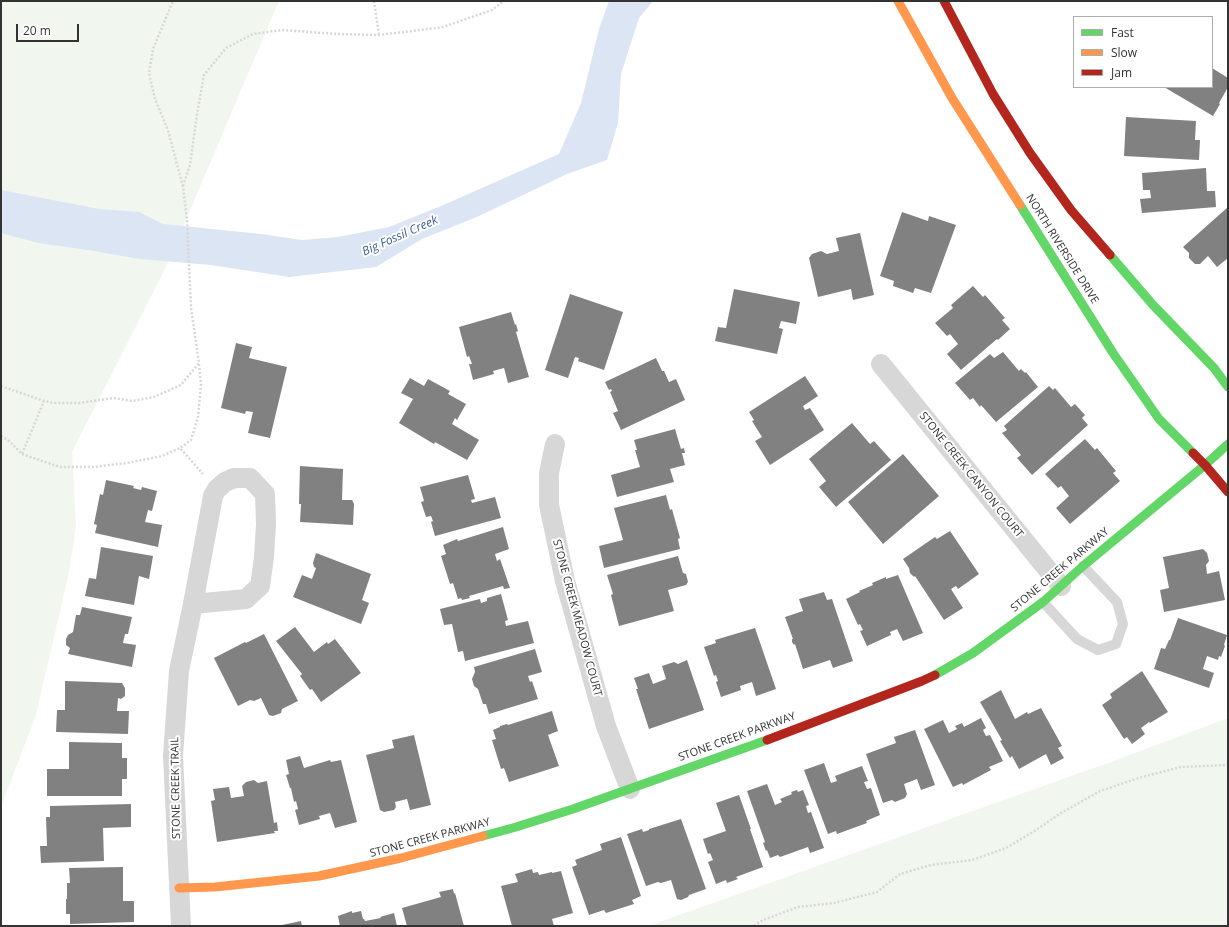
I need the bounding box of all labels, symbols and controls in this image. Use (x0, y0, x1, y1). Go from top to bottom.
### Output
scale bar (18, 16, 81, 42)
legend (1073, 16, 1213, 88)
text: 20 m (23, 22, 51, 39)
text: Fast (1111, 24, 1134, 41)
text: Slow (1111, 44, 1137, 61)
text: Jam (1111, 64, 1132, 81)
street label: NORTH RIVERSIDE DRIVE (1023, 192, 1101, 306)
water label: Big Fossil Creek (360, 213, 440, 259)
street label: STONE CREEK CANYON COURT (916, 410, 1026, 540)
street label: STONE CREEK PARKWAY (1008, 525, 1112, 615)
street label: STONE CREEK MEADOW COURT (550, 538, 604, 698)
street label: STONE CREEK PARKWAY (677, 710, 797, 764)
street label: STONE CREEK TRAIL (169, 737, 183, 839)
street label: STONE CREEK PARKWAY (369, 816, 491, 860)

